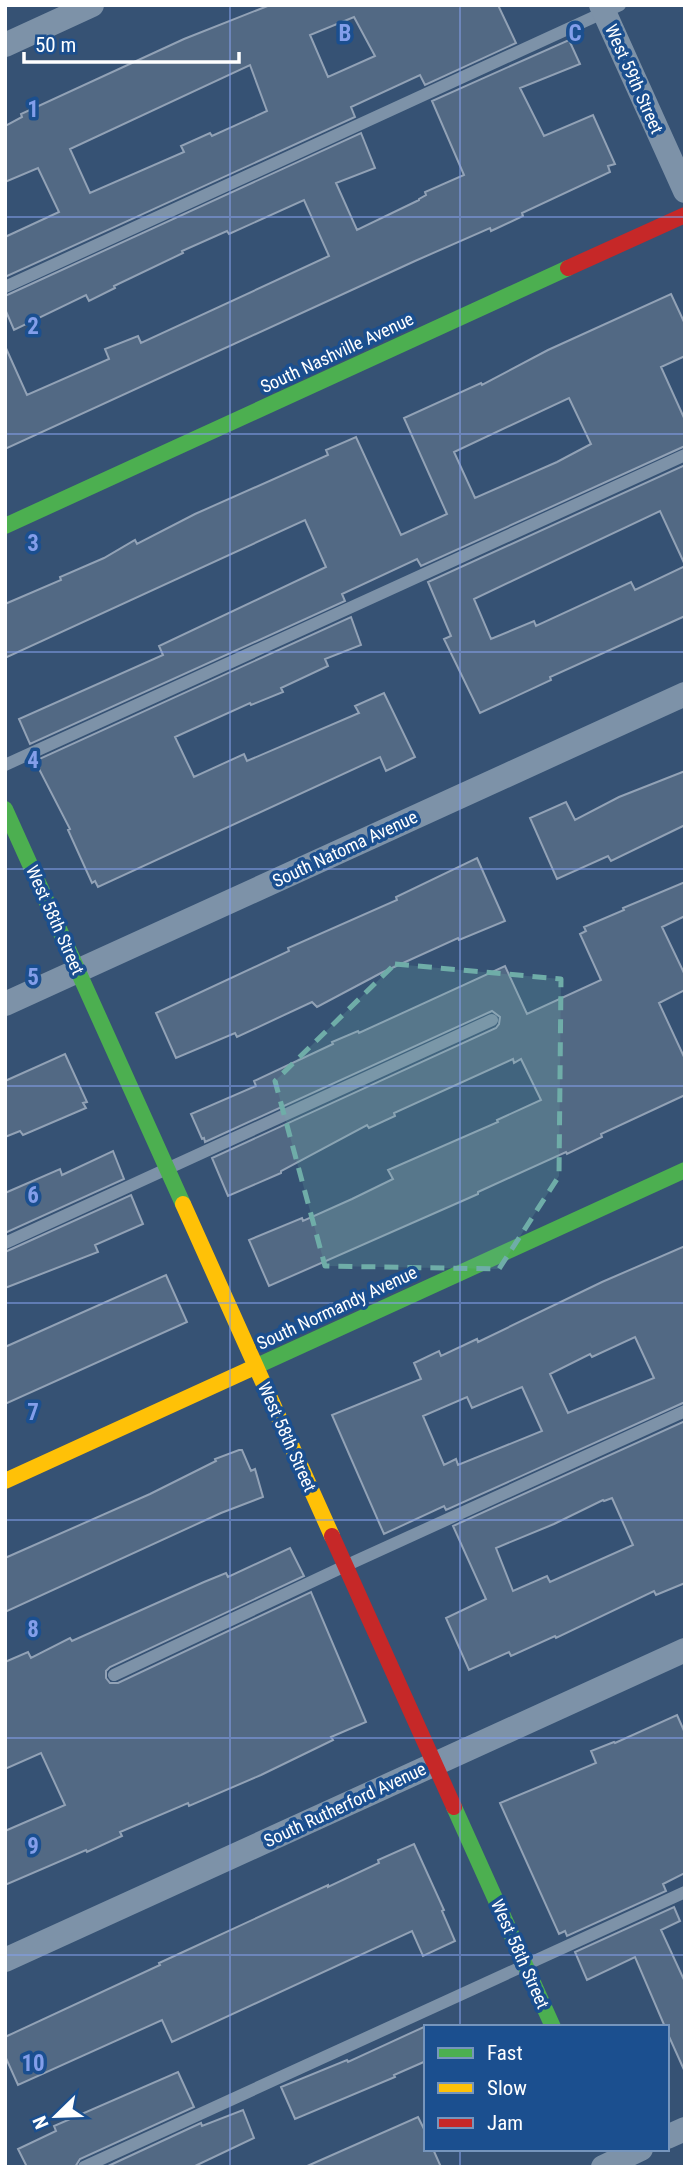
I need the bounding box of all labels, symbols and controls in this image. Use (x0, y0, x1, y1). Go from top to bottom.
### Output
text: B (339, 20, 351, 47)
text: C (568, 20, 582, 47)
scale bar (24, 21, 240, 65)
street label: West 59th Street (601, 21, 668, 137)
text: 50 m (35, 33, 76, 57)
text: 1 (27, 96, 39, 123)
street label: South Nashville Avenue (257, 308, 417, 397)
text: 2 (27, 313, 39, 340)
text: 3 (27, 530, 39, 557)
text: 4 (27, 747, 39, 774)
street label: South Natoma Avenue (269, 806, 421, 891)
street label: West 58th Street (21, 862, 89, 978)
text: 6 (27, 1182, 39, 1209)
street label: South Normandy Avenue (253, 1261, 420, 1354)
street label: West 58th Street (254, 1379, 321, 1495)
text: 7 (27, 1399, 39, 1426)
text: 8 (27, 1616, 39, 1643)
street label: South Rutherford Avenue (260, 1758, 429, 1851)
text: 9 (27, 1833, 39, 1860)
street label: West 58th Street (487, 1896, 554, 2012)
legend (424, 2025, 669, 2151)
text: Fast (487, 2041, 523, 2065)
text: 10 (21, 2050, 45, 2077)
text: Slow (487, 2076, 527, 2100)
north arrow (21, 2081, 91, 2151)
text: Jam (487, 2111, 523, 2135)
text: N (28, 2113, 54, 2132)

